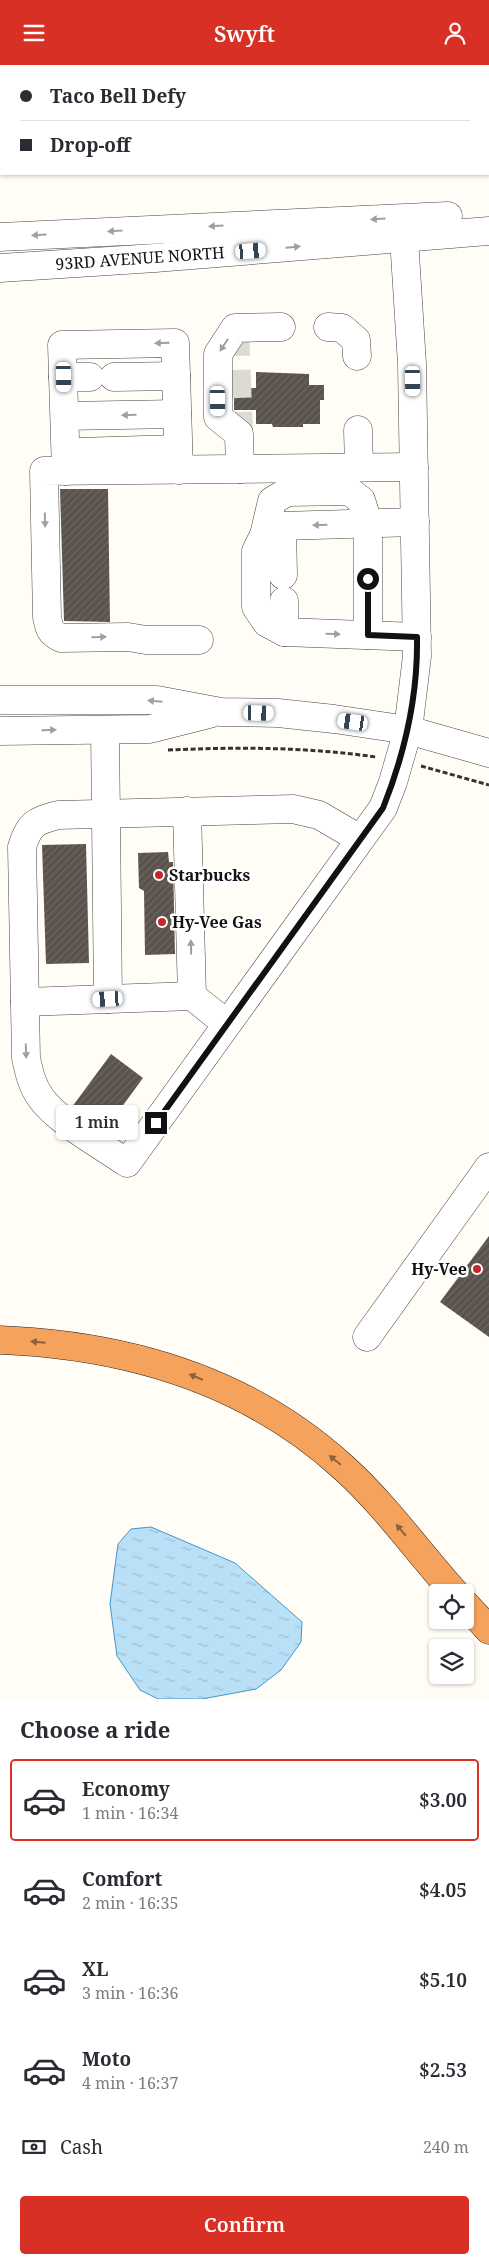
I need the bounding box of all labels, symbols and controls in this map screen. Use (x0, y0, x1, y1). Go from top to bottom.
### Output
text: Swyft (214, 18, 275, 48)
icon: menu (20, 19, 48, 47)
icon: person (441, 19, 469, 47)
text: Taco Bell Defy (50, 83, 186, 109)
text: Drop-off (50, 132, 130, 158)
one-way arrow (370, 216, 386, 224)
one-way arrow (208, 223, 224, 231)
one-way arrow (107, 228, 123, 236)
one-way arrow (30, 232, 46, 240)
street label: 93RD AVENUE NORTH (55, 241, 226, 275)
car (235, 242, 266, 260)
one-way arrow (285, 243, 301, 251)
one-way arrow (219, 338, 229, 352)
one-way arrow (154, 340, 170, 348)
car (56, 362, 71, 392)
car (405, 366, 420, 396)
car (210, 386, 225, 416)
one-way arrow (120, 411, 136, 419)
one-way arrow (41, 512, 49, 528)
one-way arrow (311, 521, 327, 529)
route start (357, 568, 379, 590)
one-way arrow (325, 630, 341, 638)
one-way arrow (91, 633, 107, 641)
one-way arrow (147, 696, 163, 704)
car (243, 705, 274, 721)
car (337, 712, 368, 732)
one-way arrow (41, 726, 57, 734)
place label: Starbucks (169, 864, 250, 886)
marker: Starbucks (153, 869, 165, 881)
place label: Hy-Vee Gas (172, 911, 262, 933)
marker: Hy-Vee Gas (156, 916, 168, 928)
one-way arrow (186, 939, 194, 955)
car (92, 991, 123, 1007)
one-way arrow (22, 1043, 30, 1059)
callout: 1 min (56, 1105, 138, 1141)
text: 1 min (75, 1111, 119, 1133)
route end (145, 1112, 167, 1134)
place label: Hy-Vee (411, 1258, 467, 1280)
marker: Hy-Vee (471, 1263, 483, 1275)
one-way arrow (30, 1338, 46, 1346)
one-way arrow (189, 1373, 203, 1381)
one-way arrow (329, 1455, 342, 1466)
one-way arrow (396, 1524, 407, 1537)
map controls (429, 1584, 474, 1684)
button: locate (429, 1584, 474, 1629)
button: layers (429, 1639, 474, 1684)
text: Choose a ride (20, 1714, 170, 1744)
text: Economy (82, 1776, 170, 1802)
icon: car (22, 1778, 67, 1823)
text: $3.00 (419, 1787, 467, 1813)
text: 1 min · 16:34 (82, 1802, 178, 1824)
text: Comfort (82, 1866, 162, 1892)
icon: car (22, 1868, 67, 1913)
text: $4.05 (419, 1877, 467, 1903)
text: 2 min · 16:35 (82, 1892, 178, 1914)
text: XL (82, 1956, 108, 1982)
icon: car (22, 1958, 67, 2003)
text: $5.10 (419, 1967, 467, 1993)
text: 3 min · 16:36 (82, 1982, 178, 2004)
text: Moto (82, 2046, 131, 2072)
icon: car (22, 2048, 67, 2093)
text: $2.53 (419, 2057, 467, 2083)
text: 4 min · 16:37 (82, 2072, 178, 2094)
icon: cash (20, 2133, 48, 2161)
text: Cash (60, 2134, 103, 2160)
text: 240 m (423, 2136, 469, 2158)
button: Confirm (20, 2196, 469, 2254)

